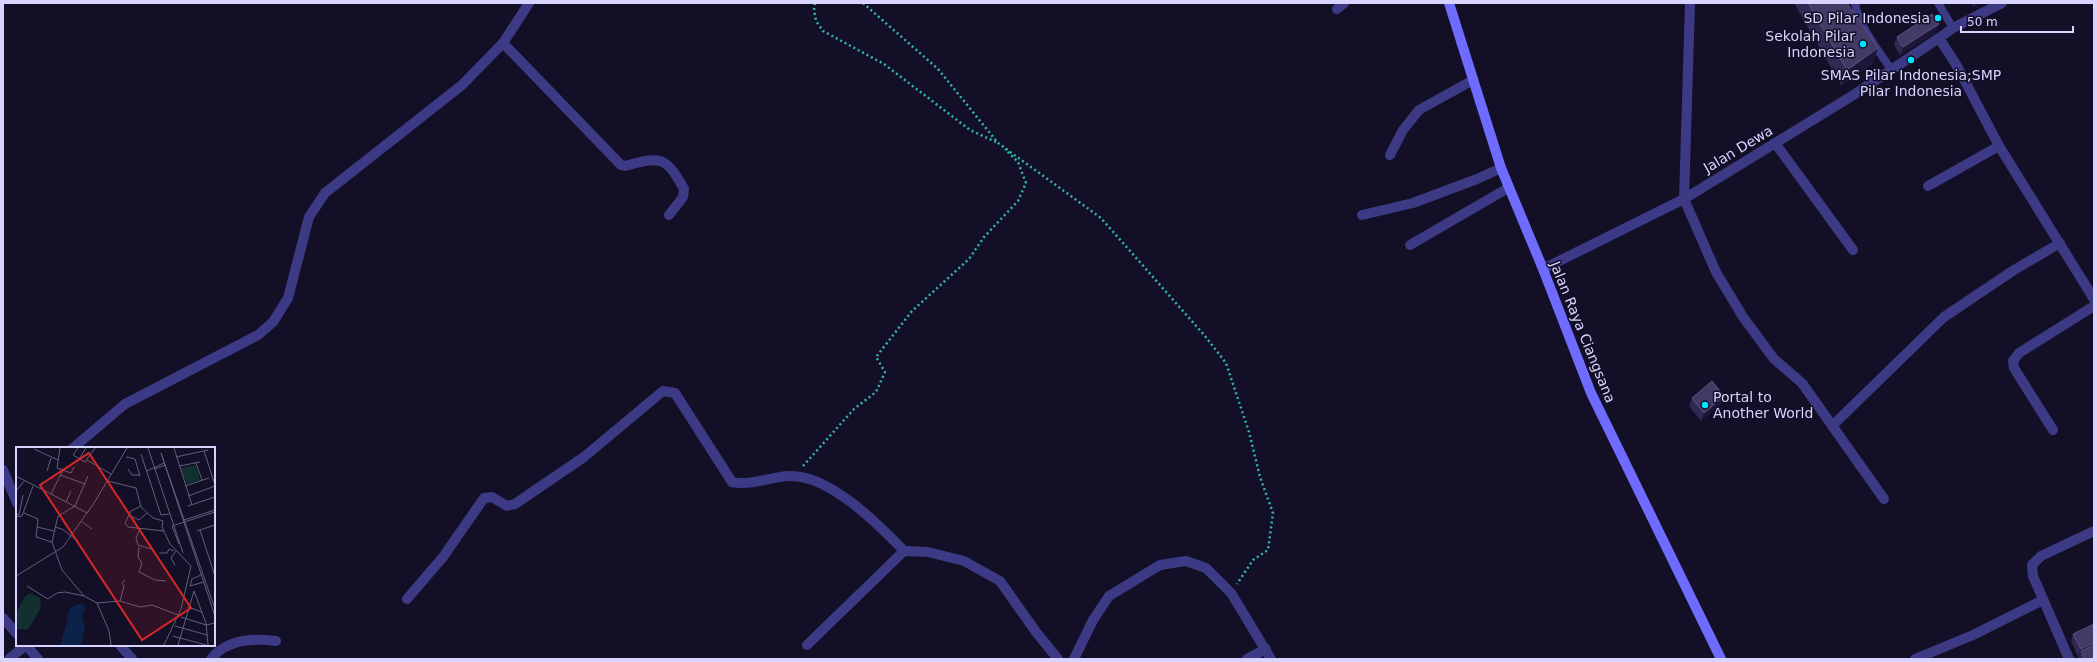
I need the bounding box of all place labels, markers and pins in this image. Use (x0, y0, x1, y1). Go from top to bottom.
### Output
place label: SD Pilar Indonesia (1803, 10, 1930, 26)
marker: SD Pilar Indonesia (1933, 13, 1943, 23)
place label: Sekolah Pilar Indonesia (1765, 28, 1855, 60)
marker: Sekolah Pilar Indonesia (1858, 39, 1868, 49)
marker: SMAS Pilar Indonesia;SMP Pilar Indonesia (1906, 55, 1916, 65)
place label: SMAS Pilar Indonesia;SMP Pilar Indonesia (1821, 67, 2001, 99)
place label: Portal to Another World (1713, 389, 1813, 421)
marker: Portal to Another World (1700, 400, 1710, 410)

